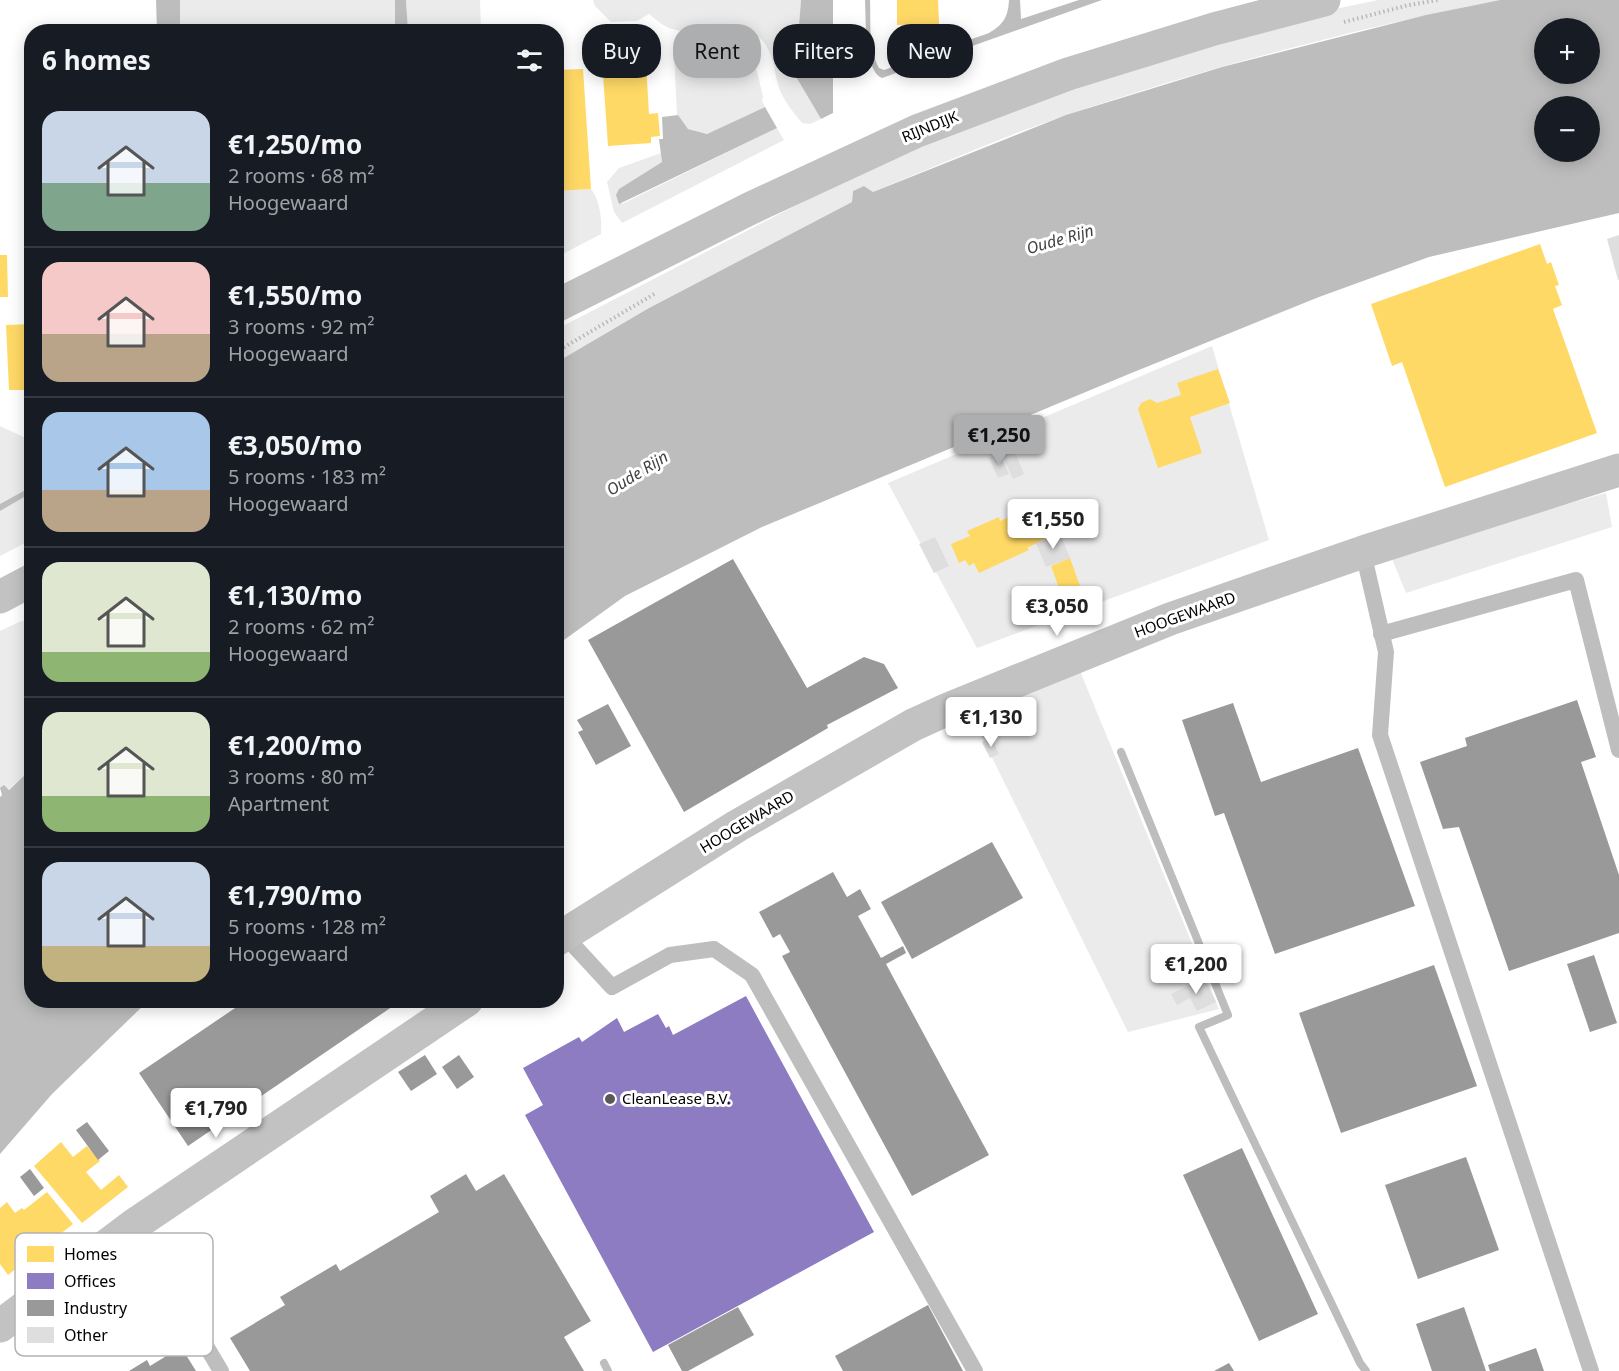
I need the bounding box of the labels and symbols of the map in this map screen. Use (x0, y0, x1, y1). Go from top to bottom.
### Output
street label: RIJNDIJK (898, 105, 962, 146)
water label: Oude Rijn (1024, 219, 1096, 259)
pin: €1,250 (950, 415, 1048, 466)
water label: Oude Rijn (602, 445, 672, 501)
pin: €1,550 (1004, 499, 1102, 550)
pin: €3,050 (1008, 586, 1106, 637)
street label: HOOGEWAARD (1131, 586, 1238, 642)
pin: €1,130 (942, 697, 1040, 748)
street label: HOOGEWAARD (696, 785, 797, 857)
pin: €1,200 (1147, 944, 1245, 995)
pin: €1,790 (167, 1088, 265, 1139)
place label: CleanLease B.V. (622, 1088, 731, 1108)
marker: CleanLease B.V. (603, 1092, 617, 1106)
legend (15, 1233, 213, 1356)
text: Homes (64, 1243, 117, 1265)
text: Offices (64, 1270, 116, 1292)
text: Industry (64, 1297, 128, 1319)
text: Other (64, 1324, 108, 1346)

